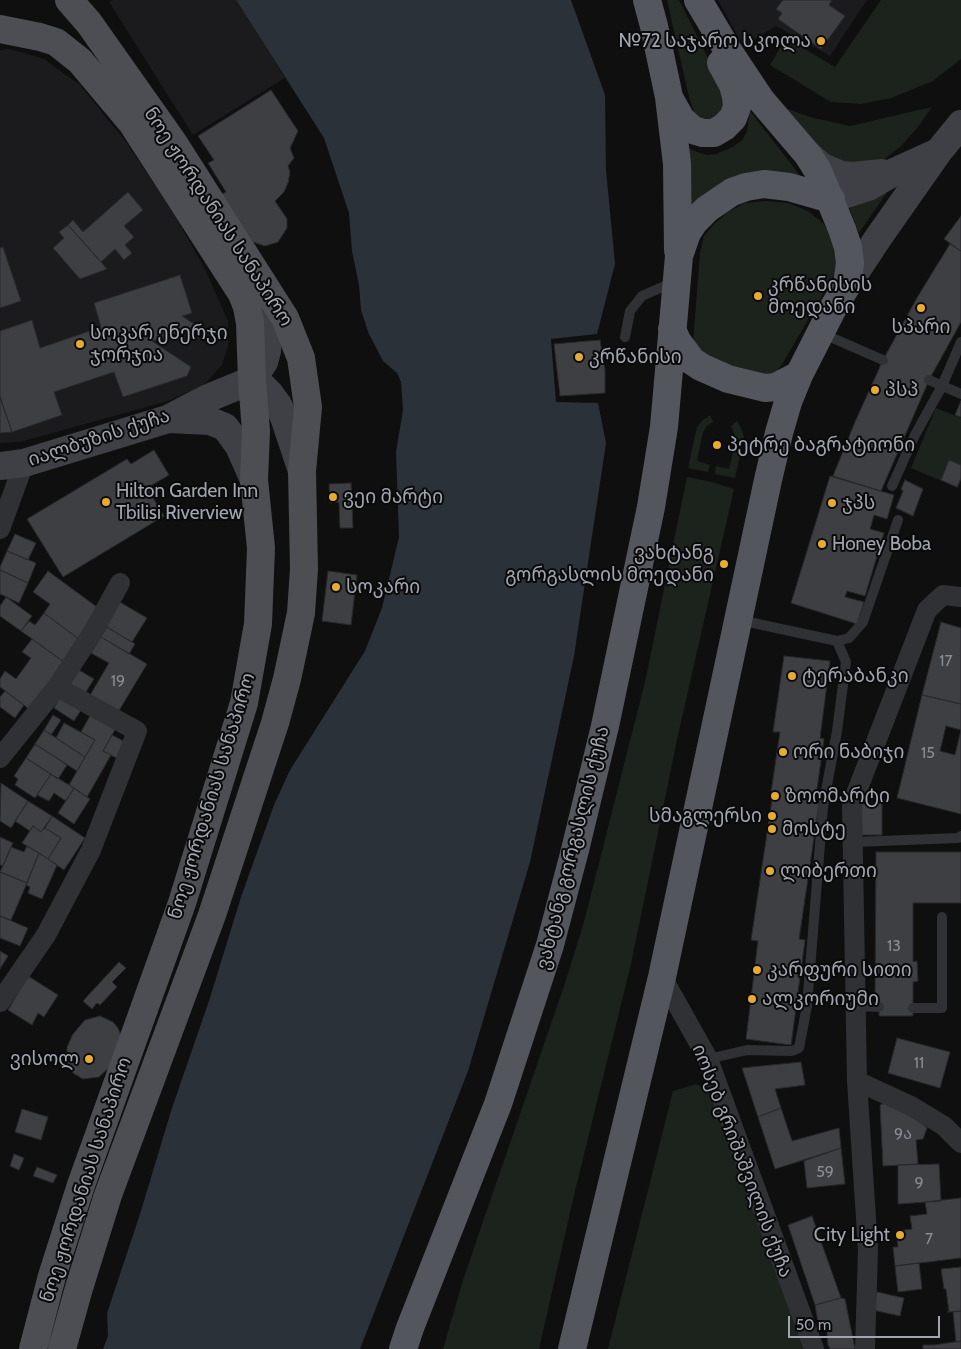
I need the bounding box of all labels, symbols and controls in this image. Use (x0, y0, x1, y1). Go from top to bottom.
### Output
place label: №72 საჯარო სკოლა (618, 30, 811, 52)
marker: №72 საჯარო სკოლა (815, 35, 827, 47)
street label: ნოე ჟორდანიას სანაპირო (139, 103, 297, 331)
place label: კრწანისის მოედანი (768, 274, 872, 318)
marker: კრწანისის მოედანი (752, 290, 764, 302)
marker: სპარი (915, 302, 927, 314)
place label: სპარი (891, 316, 951, 338)
place label: სოკარ ენერჯი ჯორჯია (90, 322, 228, 366)
marker: სოკარ ენერჯი ჯორჯია (74, 338, 86, 350)
place label: კრწანისი (589, 346, 682, 368)
marker: კრწანისი (573, 351, 585, 363)
place label: პსპ (885, 379, 918, 401)
marker: პსპ (869, 384, 881, 396)
street label: იალბუზის ქუჩა (25, 404, 173, 472)
place label: პეტრე ბაგრატიონი (727, 434, 915, 456)
marker: პეტრე ბაგრატიონი (711, 439, 723, 451)
place label: Hilton Garden Inn Tbilisi Riverview (116, 480, 258, 524)
place label: ვეი მარტი (343, 486, 443, 508)
marker: ვეი მარტი (327, 491, 339, 503)
place label: ჯპს (842, 492, 875, 514)
marker: Hilton Garden Inn Tbilisi Riverview (100, 496, 112, 508)
marker: ჯპს (826, 497, 838, 509)
place label: Honey Boba (832, 533, 931, 555)
marker: Honey Boba (816, 538, 828, 550)
place label: ვახტანგ გორგასლის მოედანი (505, 542, 714, 586)
marker: ვახტანგ გორგასლის მოედანი (718, 558, 730, 570)
place label: სოკარი (346, 576, 420, 598)
marker: სოკარი (330, 581, 342, 593)
house number: 17 (939, 651, 953, 671)
place label: ტერაბანკი (802, 665, 909, 687)
street label: ნოე ჟორდანიას სანაპირო (164, 670, 260, 922)
marker: ტერაბანკი (786, 670, 798, 682)
house number: 19 (111, 671, 125, 691)
street label: ვახტანგ გორგასლის ქუჩა (532, 724, 614, 972)
place label: ორი ნაბიჯი (793, 741, 905, 763)
house number: 15 (921, 743, 935, 763)
marker: ორი ნაბიჯი (777, 746, 789, 758)
place label: ზოომარტი (785, 785, 890, 807)
marker: ზოომარტი (769, 790, 781, 802)
place label: სმაგლერსი (649, 805, 762, 827)
marker: სმაგლერსი (766, 810, 778, 822)
place label: მოსტე (782, 818, 846, 840)
marker: მოსტე (766, 823, 778, 835)
place label: ლიბერთი (780, 860, 877, 882)
marker: ლიბერთი (764, 865, 776, 877)
house number: 13 (887, 936, 901, 956)
place label: კარფური სითი (767, 959, 912, 981)
marker: კარფური სითი (751, 964, 763, 976)
place label: ალკორიუმი (762, 988, 879, 1010)
marker: ალკორიუმი (746, 993, 758, 1005)
street label: იოსებ გრიშაშვილის ქუჩა (687, 1041, 797, 1281)
place label: ვისოლ (10, 1048, 79, 1070)
marker: ვისოლ (83, 1053, 95, 1065)
house number: 11 (914, 1053, 924, 1073)
street label: ნოე ჟორდანიას სანაპირო (36, 1055, 136, 1305)
house number: 9ა (894, 1124, 912, 1144)
house number: 59 (816, 1162, 834, 1182)
house number: 9 (914, 1173, 924, 1193)
place label: City Light (814, 1224, 890, 1246)
marker: City Light (894, 1229, 906, 1241)
house number: 7 (925, 1229, 933, 1249)
scale bar (791, 1306, 944, 1338)
text: 50 m (796, 1316, 831, 1334)

